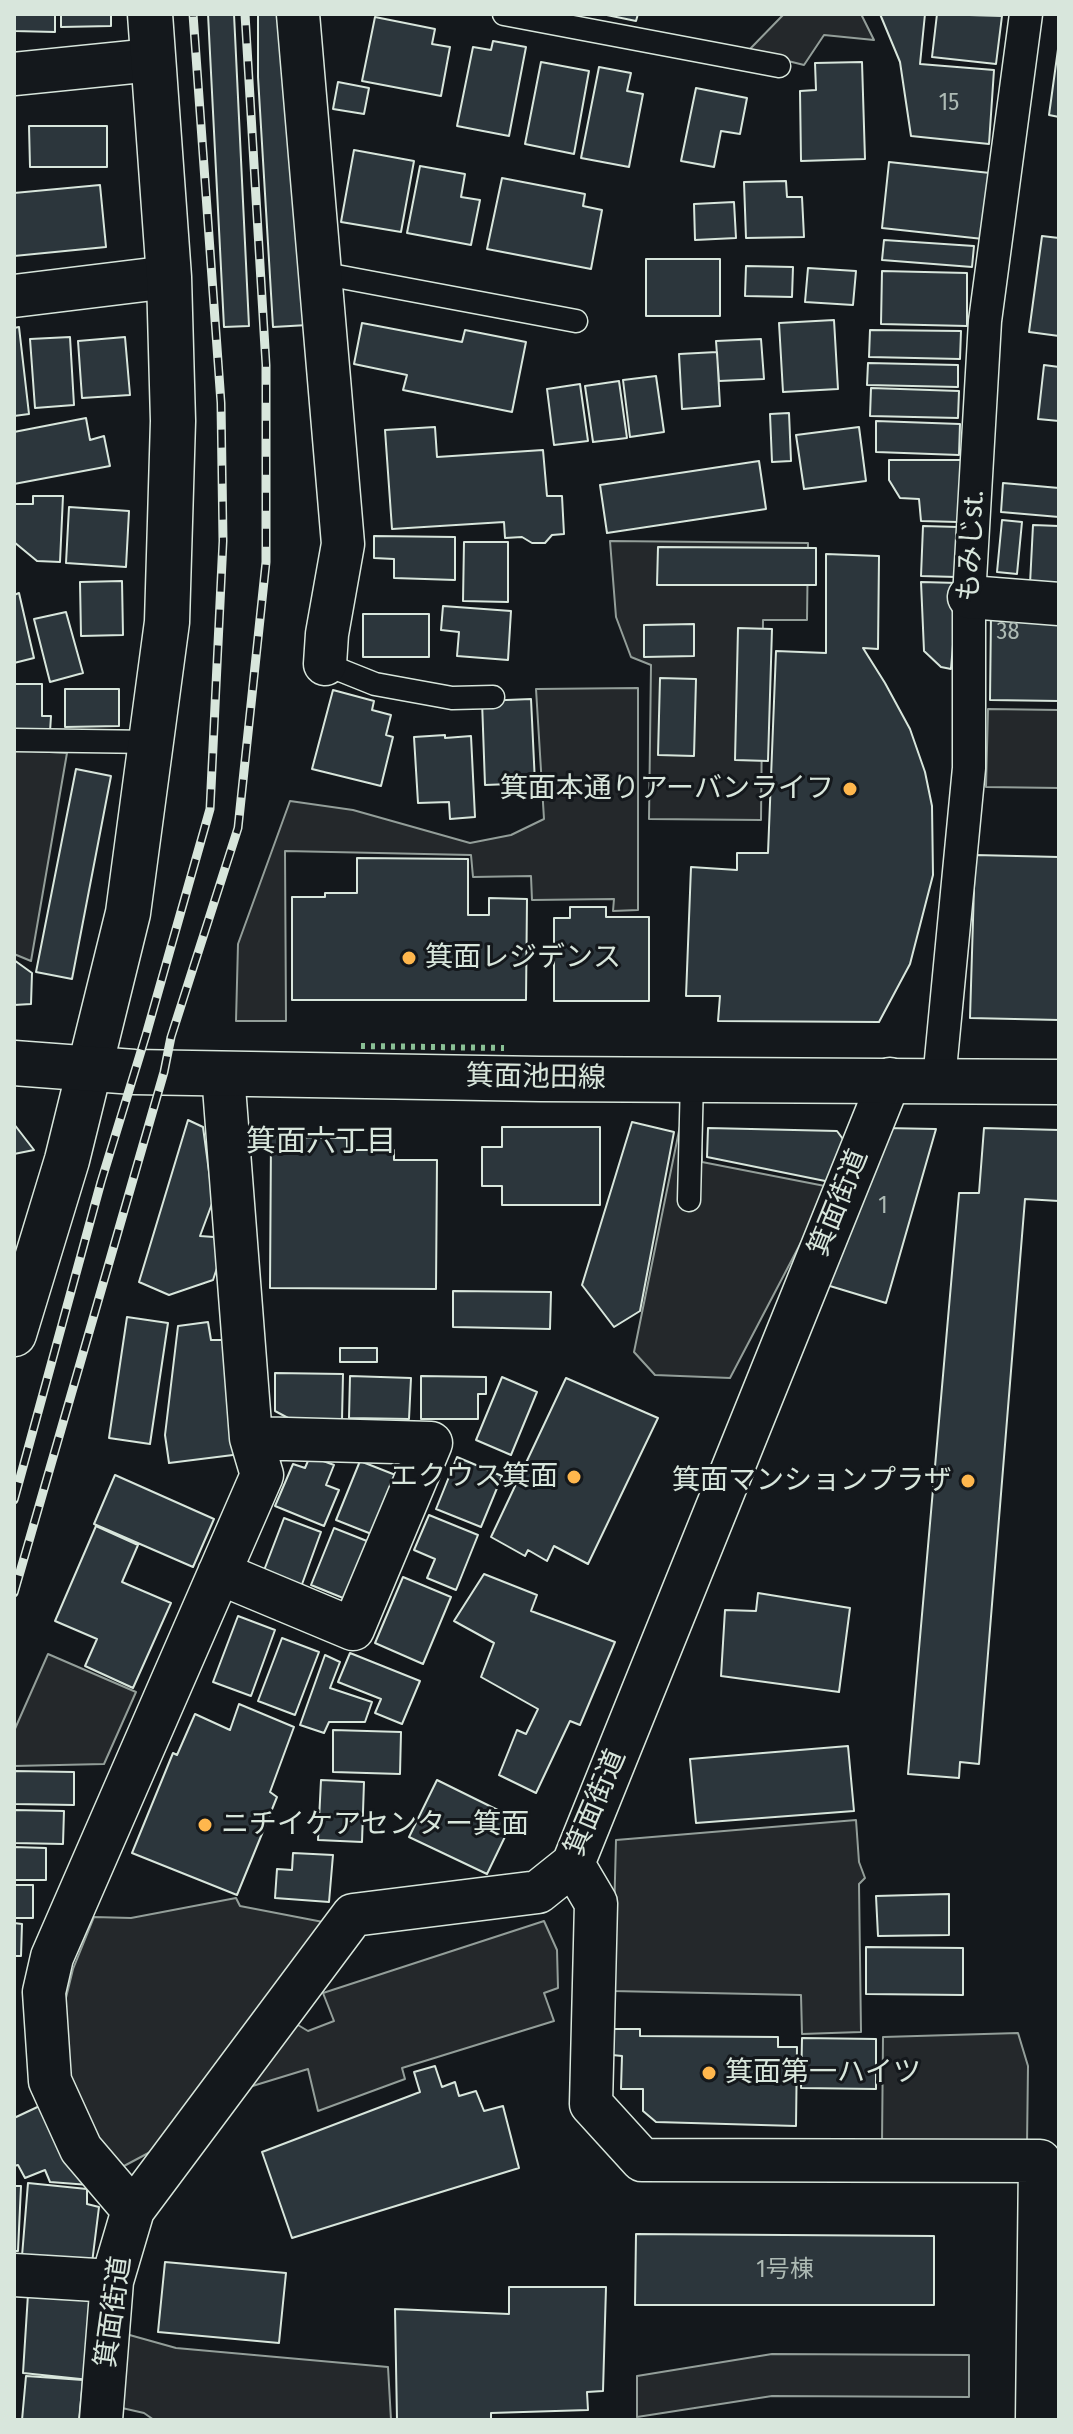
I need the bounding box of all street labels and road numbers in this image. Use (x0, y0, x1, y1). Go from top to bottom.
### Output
street label: もみじst. (952, 490, 992, 602)
street label: 箕面池田線 (466, 1060, 606, 1096)
street label: 箕面街道 (802, 1145, 876, 1261)
street label: 箕面街道 (559, 1745, 633, 1861)
street label: 箕面街道 (90, 2254, 138, 2370)

